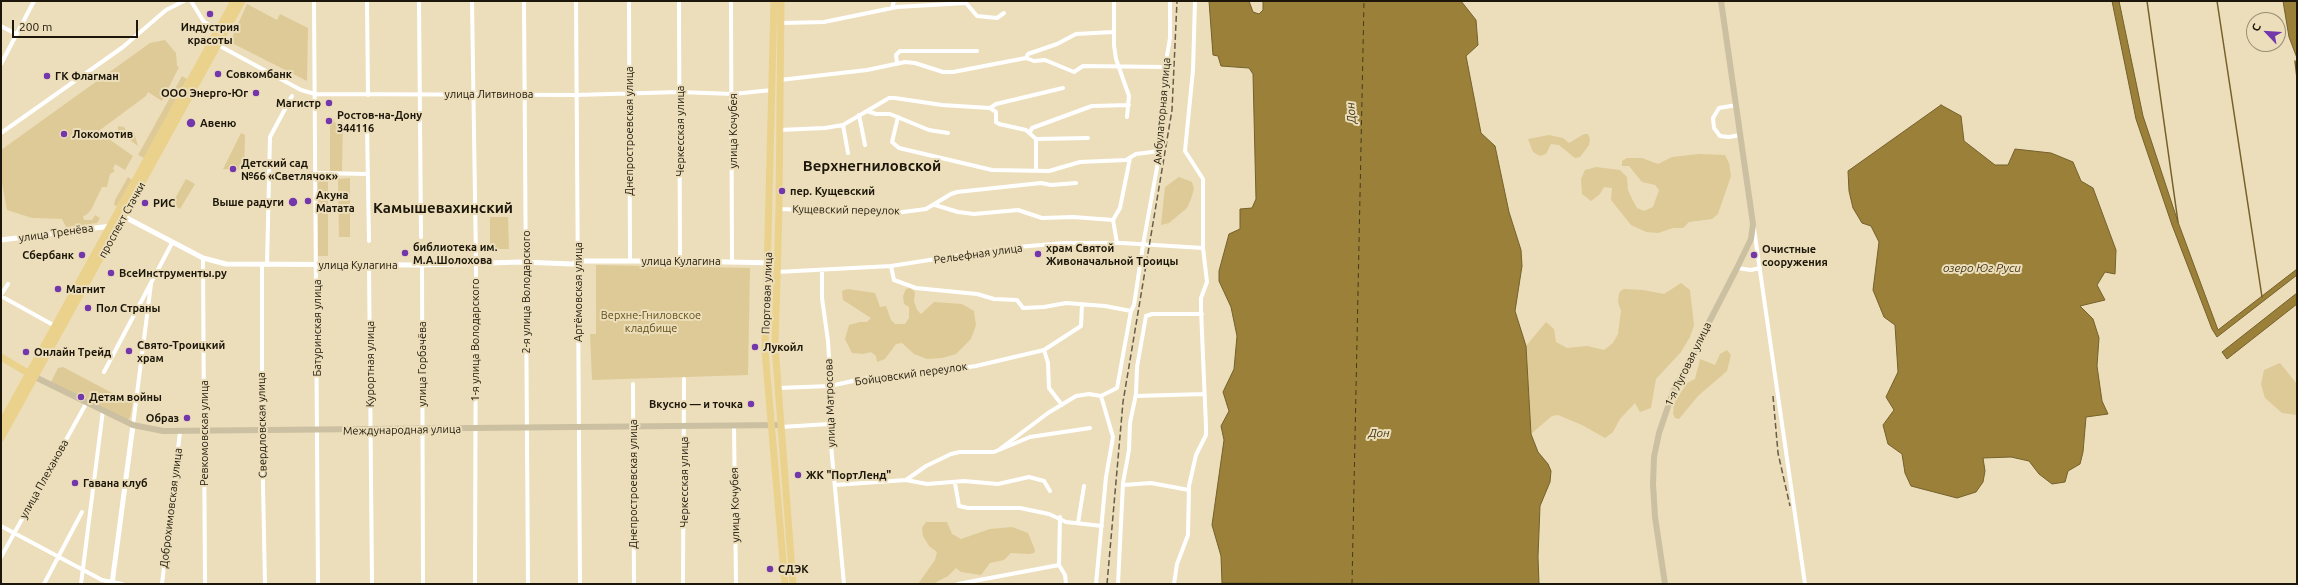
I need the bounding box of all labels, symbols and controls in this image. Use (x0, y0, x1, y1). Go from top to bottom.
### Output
marker: Индустрия красоты (205, 9, 215, 19)
scale bar (14, 12, 140, 38)
north arrow (2246, 12, 2286, 52)
text: 200 m (19, 20, 52, 33)
place label: Индустрия красоты (181, 20, 239, 46)
text: С (2249, 22, 2263, 33)
street label: Амбулаторная улица (1151, 57, 1173, 165)
street label: Днепростроевская улица (622, 66, 636, 196)
place label: Совкомбанк (226, 67, 292, 81)
place label: ГК Флагман (55, 69, 119, 83)
marker: Совкомбанк (213, 69, 223, 79)
marker: ГК Флагман (42, 71, 52, 81)
place label: ООО Энерго-Юг (161, 86, 248, 100)
street label: Черкесская улица (673, 86, 687, 176)
street label: улица Литвинова (445, 87, 533, 101)
marker: ООО Энерго-Юг (251, 88, 261, 98)
street label: улица Кочубея (726, 93, 740, 169)
place label: Магистр (276, 96, 321, 110)
marker: Магистр (324, 98, 334, 108)
water label: Дон (1343, 102, 1359, 124)
place label: Ростов-на-Дону 344116 (337, 108, 422, 134)
place label: Авеню (200, 116, 236, 130)
marker: Ростов-на-Дону 344116 (324, 116, 334, 126)
marker: Авеню (185, 117, 197, 129)
place label: Локомотив (72, 127, 133, 141)
marker: Локомотив (59, 129, 69, 139)
place label: Детский сад №66 «Светлячок» (241, 156, 338, 182)
district label: Верхнегниловской (803, 157, 941, 175)
marker: Детский сад №66 «Светлячок» (228, 164, 238, 174)
street label: проспект Стачки (96, 180, 148, 260)
place label: пер. Кущевский (790, 184, 875, 198)
marker: пер. Кущевский (777, 186, 787, 196)
place label: Акуна Матата (316, 188, 355, 214)
place label: Выше радуги (212, 195, 284, 209)
place label: РИС (153, 196, 175, 210)
marker: Выше радуги (287, 196, 299, 208)
marker: Акуна Матата (303, 196, 313, 206)
marker: РИС (140, 198, 150, 208)
district label: Камышевахинский (373, 199, 513, 217)
street label: Кущевский переулок (792, 202, 900, 218)
street label: улица Тренёва (18, 221, 94, 245)
street label: 2-я улица Володарского (519, 230, 533, 354)
place label: библиотека им. М.А.Шолохова (413, 240, 497, 266)
street label: Рельефная улица (933, 241, 1023, 267)
place label: храм Святой Живоначальной Троицы (1046, 241, 1178, 267)
street label: Артёмовская улица (571, 242, 585, 342)
place label: Очистные сооружения (1762, 242, 1828, 268)
place label: Сбербанк (22, 248, 74, 262)
marker: библиотека им. М.А.Шолохова (400, 248, 410, 258)
marker: храм Святой Живоначальной Троицы (1033, 249, 1043, 259)
marker: Сбербанк (77, 250, 87, 260)
marker: Очистные сооружения (1749, 250, 1759, 260)
street label: Портовая улица (759, 252, 775, 334)
street label: улица Кулагина (641, 254, 721, 268)
street label: улица Кулагина (318, 258, 398, 272)
water label: озеро Юг Руси (1943, 261, 2021, 275)
place label: ВсеИнструменты.ру (119, 266, 227, 280)
marker: ВсеИнструменты.ру (106, 268, 116, 278)
street label: 1-я улица Володарского (468, 278, 482, 402)
street label: Батуринская улица (310, 279, 324, 377)
place label: Магнит (66, 282, 105, 296)
marker: Магнит (53, 284, 63, 294)
place label: Пол Страны (96, 301, 160, 315)
marker: Пол Страны (83, 303, 93, 313)
park label: Верхне-Гниловское кладбище (601, 308, 701, 334)
street label: 1-я Луговая улица (1662, 320, 1714, 408)
street label: Курортная улица (363, 321, 377, 407)
street label: улица Горбачёва (415, 321, 429, 407)
place label: Свято-Троицкий храм (137, 338, 225, 364)
place label: Лукойл (763, 340, 803, 354)
marker: Лукойл (750, 342, 760, 352)
place label: Онлайн Трейд (34, 345, 111, 359)
marker: Свято-Троицкий храм (124, 346, 134, 356)
marker: Онлайн Трейд (21, 347, 31, 357)
street label: улица Матросова (822, 358, 838, 448)
street label: Бойцовский переулок (854, 360, 968, 388)
street label: Свердловская улица (254, 372, 270, 478)
street label: Ревкомовская улица (197, 380, 211, 486)
place label: Детям войны (89, 390, 162, 404)
marker: Детям войны (76, 392, 86, 402)
place label: Вкусно — и точка (649, 397, 743, 411)
marker: Вкусно — и точка (746, 399, 756, 409)
place label: Образ (146, 411, 179, 425)
marker: Образ (182, 413, 192, 423)
street label: Днепростроевская улица (626, 419, 640, 549)
street label: Международная улица (343, 422, 461, 438)
water label: Дон (1368, 426, 1390, 440)
street label: улица Плеханова (17, 437, 71, 521)
street label: Черкесская улица (677, 437, 691, 527)
street label: Доброхимовская улица (157, 447, 185, 569)
street label: улица Кочубея (728, 467, 742, 543)
place label: ЖК "ПортЛенд" (806, 468, 891, 482)
marker: ЖК "ПортЛенд" (793, 470, 803, 480)
place label: Гавана клуб (83, 476, 148, 490)
marker: Гавана клуб (70, 478, 80, 488)
place label: СДЭК (778, 562, 809, 576)
marker: СДЭК (765, 564, 775, 574)

